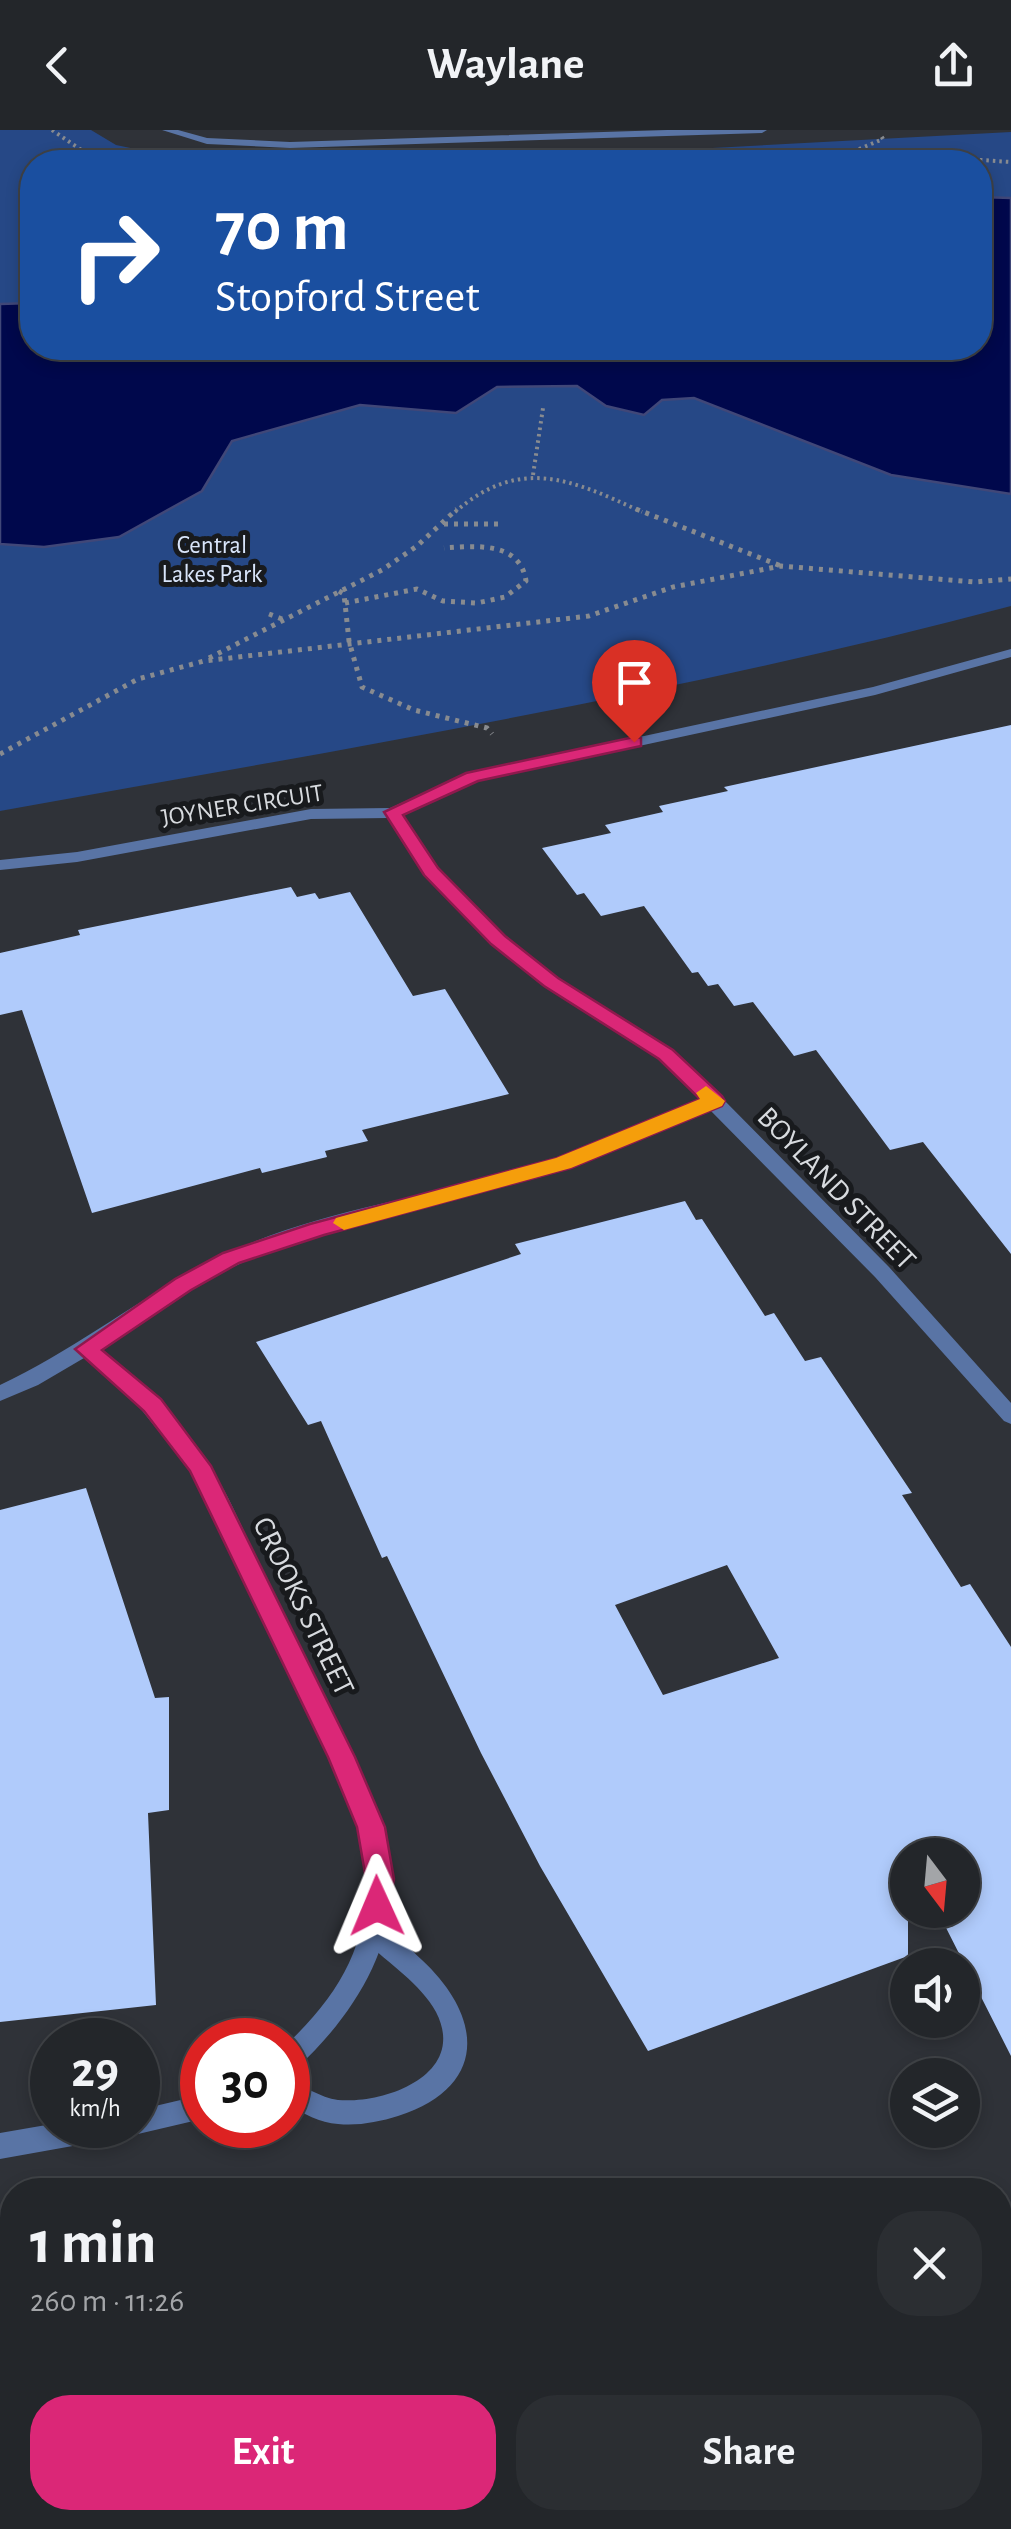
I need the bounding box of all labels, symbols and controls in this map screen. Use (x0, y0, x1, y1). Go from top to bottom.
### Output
icon: back (30, 38, 85, 93)
icon: share (926, 38, 981, 93)
text: Waylane (427, 42, 584, 87)
icon: right (50, 190, 180, 320)
text: 70 m (215, 193, 349, 263)
text: Stopford Street (215, 275, 480, 320)
park label: Central Lakes Park (161, 533, 263, 587)
pin (592, 640, 677, 743)
icon: arrive (607, 655, 662, 710)
street label: JOYNER CIRCUIT (160, 780, 325, 831)
street label: BOYLAND STREET (751, 1102, 921, 1276)
street label: CROOKS STREET (247, 1513, 359, 1701)
north arrow (890, 1838, 980, 1928)
map controls (890, 1838, 980, 2148)
position arrow (325, 1854, 429, 1958)
button: sound (890, 1948, 980, 2038)
speed limit sign: 30 (180, 2018, 310, 2148)
text: 29 (71, 2046, 119, 2096)
button: layers (890, 2058, 980, 2148)
text: km/h (69, 2096, 121, 2121)
button: close (877, 2211, 982, 2316)
text: 1 min (30, 2214, 156, 2274)
text: 260 m · 11:26 (30, 2285, 184, 2317)
button: Exit (30, 2395, 496, 2510)
button: Share (516, 2395, 982, 2510)

